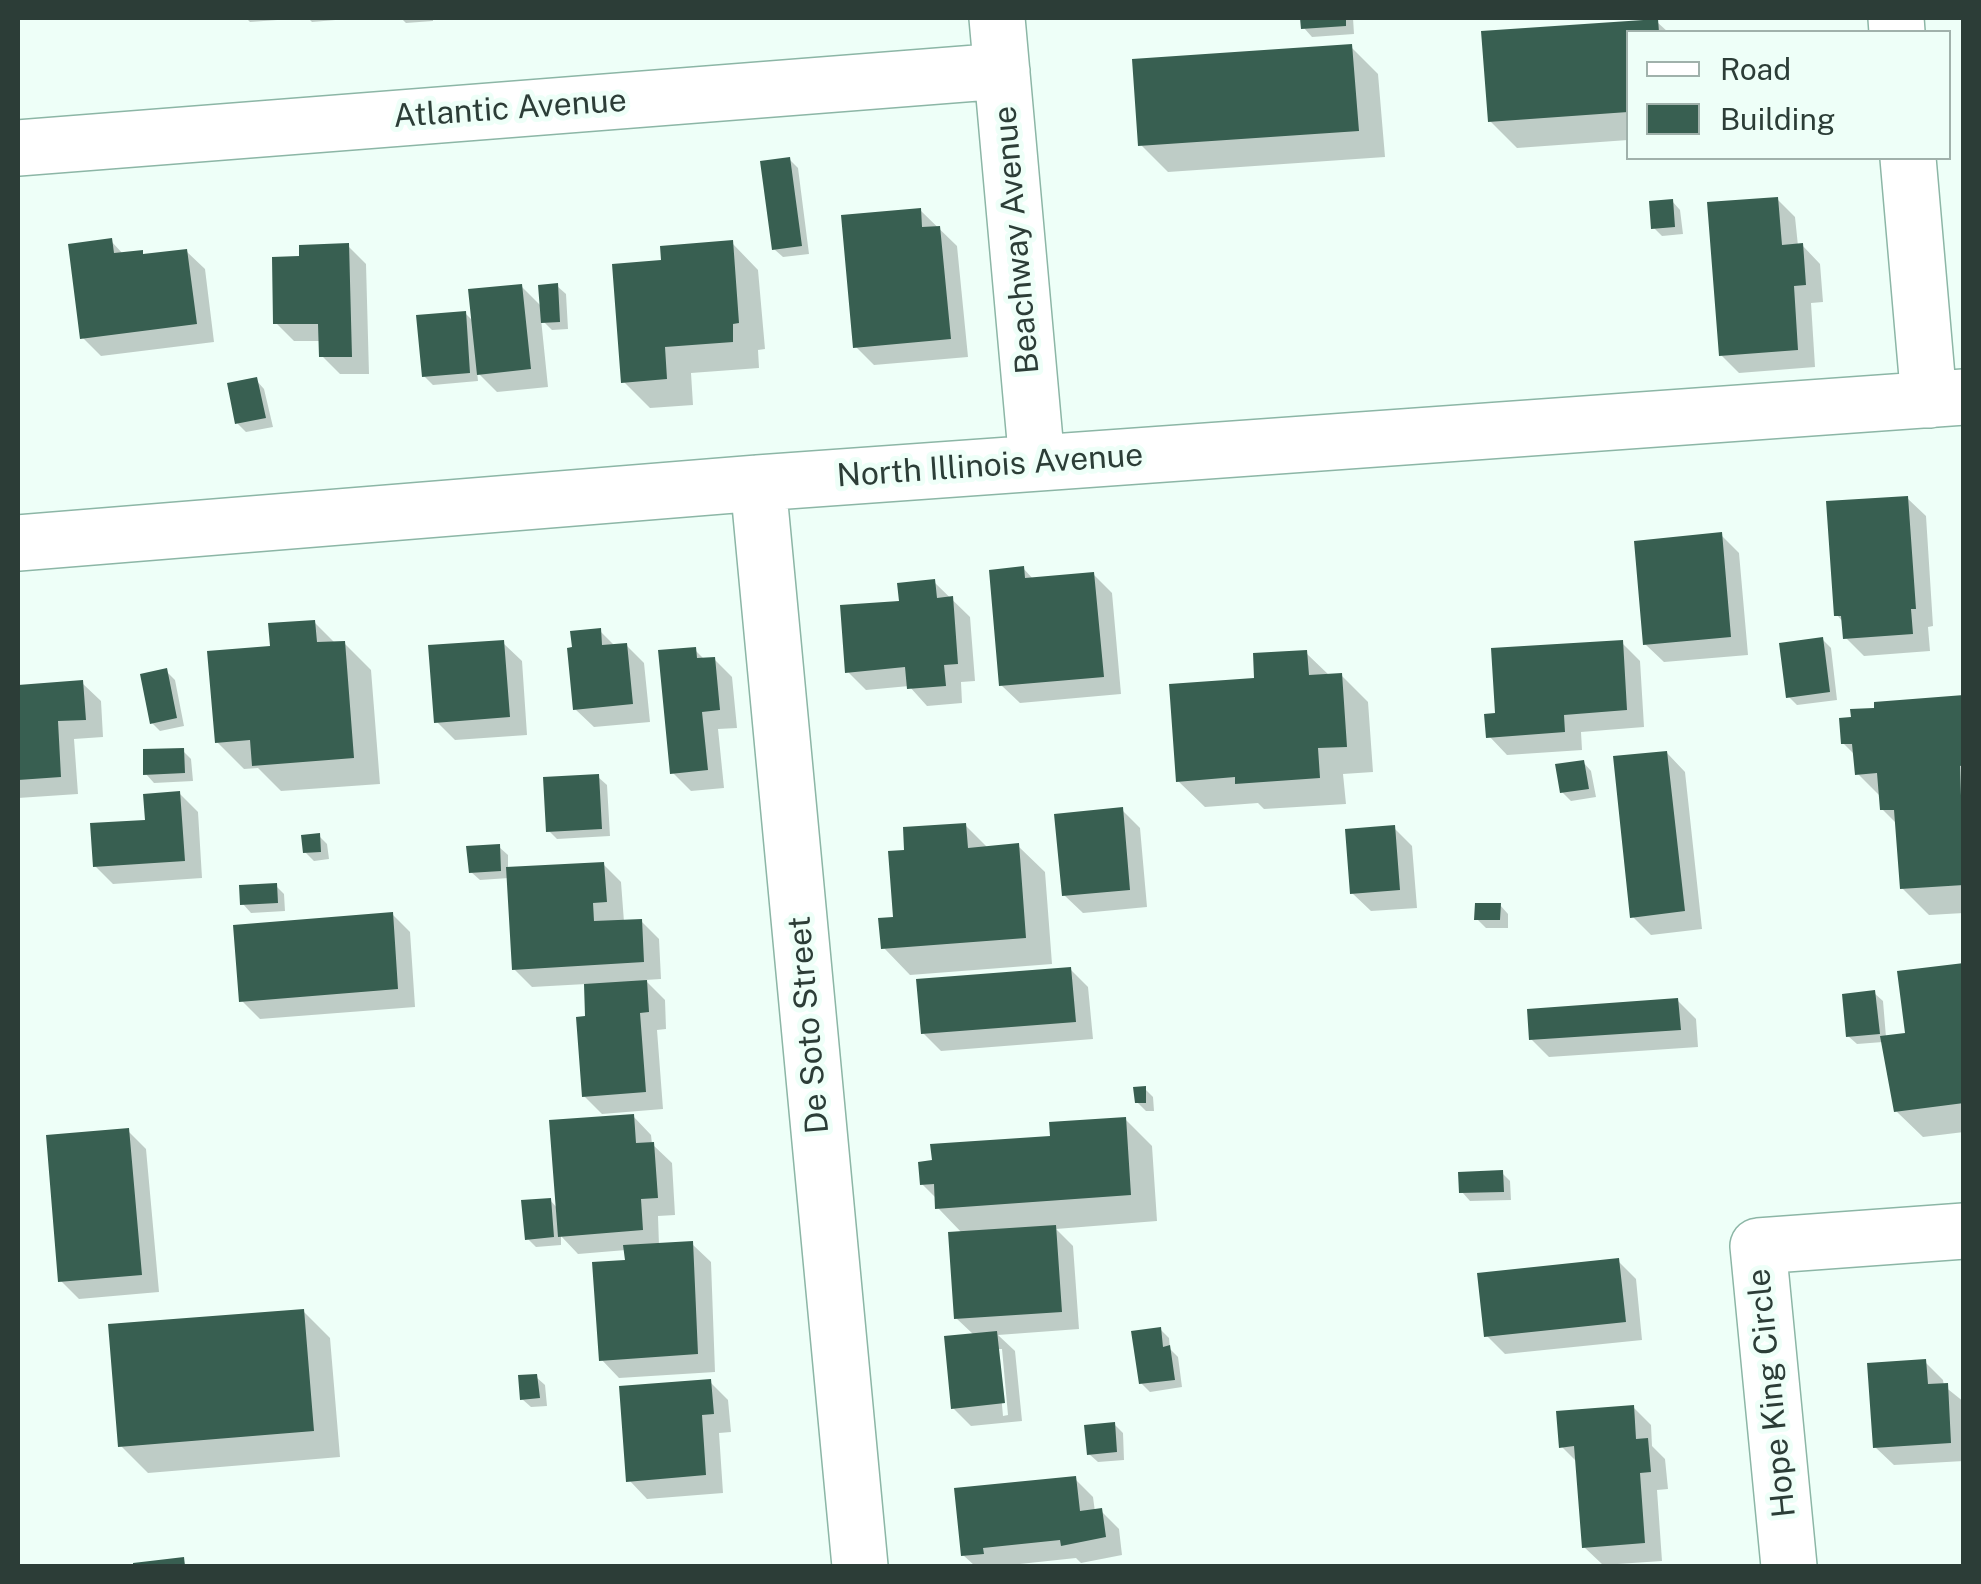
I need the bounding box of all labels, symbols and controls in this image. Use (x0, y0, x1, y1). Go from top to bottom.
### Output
legend (1626, 30, 1951, 160)
text: Road (1720, 51, 1791, 87)
street label: Atlantic Avenue (392, 82, 628, 136)
text: Building (1720, 101, 1835, 137)
street label: Beachway Avenue (986, 104, 1048, 376)
street label: North Illinois Avenue (836, 436, 1144, 496)
street label: De Soto Street (780, 915, 838, 1135)
street label: Hope King Circle (1740, 1267, 1804, 1519)

